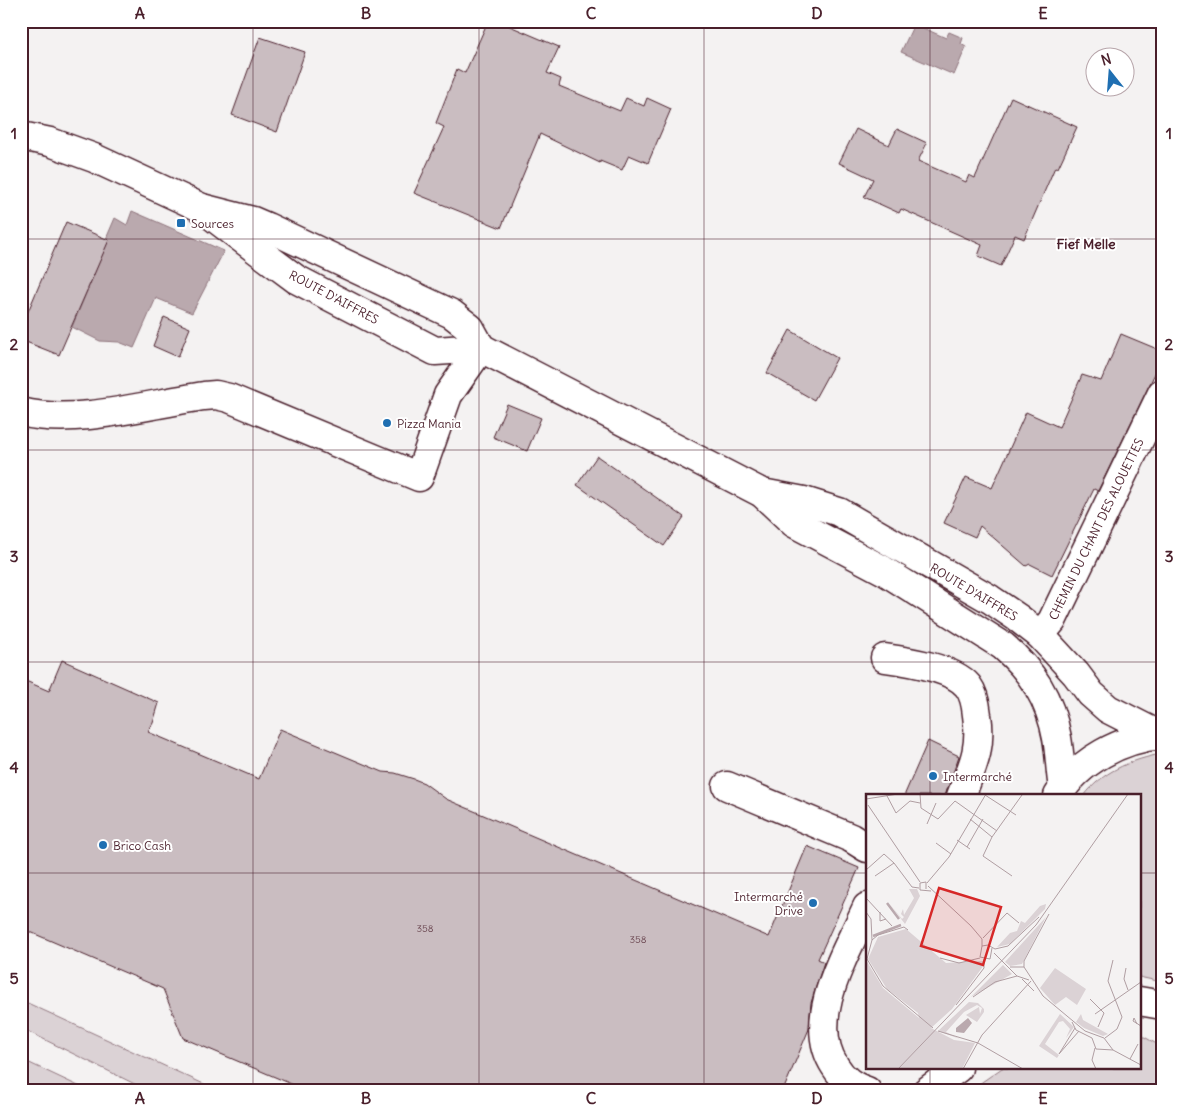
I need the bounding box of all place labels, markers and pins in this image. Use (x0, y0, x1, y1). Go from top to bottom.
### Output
place label: Sources (191, 216, 234, 231)
marker: Sources (175, 217, 187, 229)
place label: Pizza Mania (397, 416, 461, 431)
marker: Pizza Mania (381, 417, 393, 429)
place label: Intermarché (943, 769, 1012, 784)
marker: Intermarché (927, 770, 939, 782)
place label: Brico Cash (113, 838, 171, 853)
marker: Brico Cash (97, 839, 109, 851)
place label: Intermarché Drive (734, 889, 803, 918)
marker: Intermarché Drive (807, 897, 819, 909)

